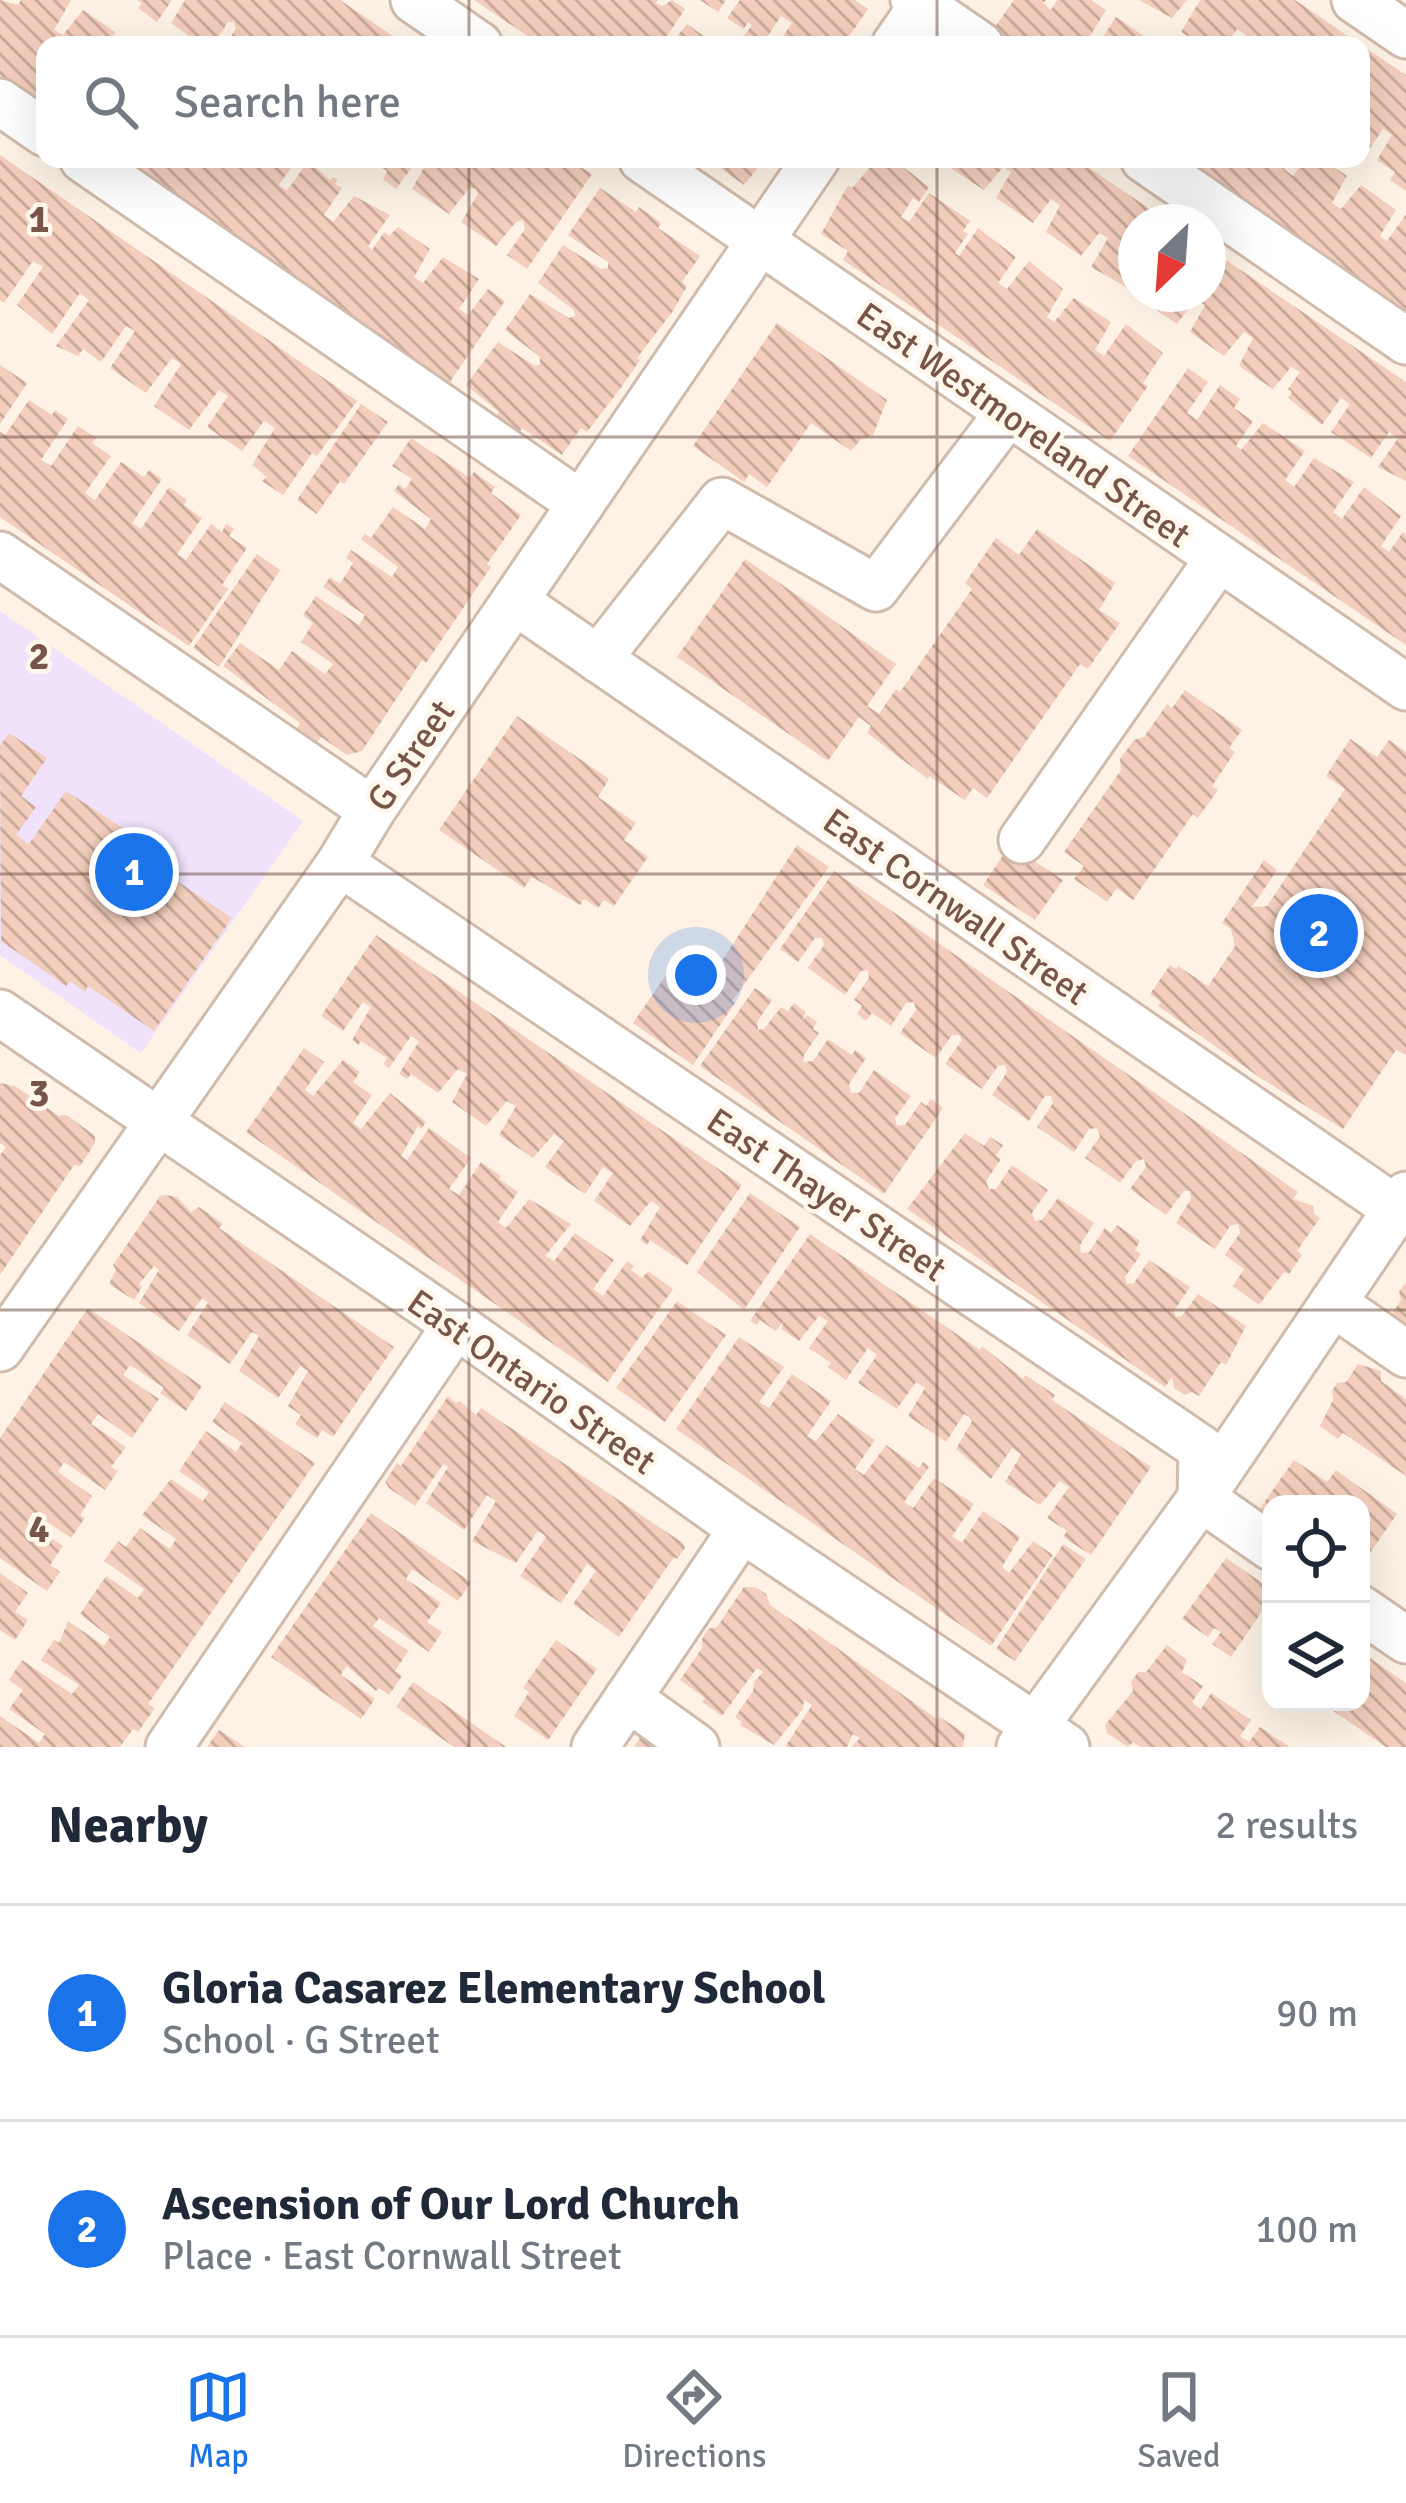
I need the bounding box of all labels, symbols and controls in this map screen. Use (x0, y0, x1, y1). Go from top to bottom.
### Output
search box (36, 36, 1370, 168)
icon: search (78, 69, 144, 135)
text: Search here (174, 75, 401, 130)
text: 1 (28, 195, 50, 243)
north arrow (1118, 204, 1226, 312)
street label: East Westmoreland Street (847, 293, 1199, 558)
text: 2 (28, 632, 50, 680)
street label: G Street (358, 691, 465, 820)
street label: East Cornwall Street (814, 799, 1096, 1016)
pin: 1 (95, 827, 173, 917)
pin: 2 (1280, 888, 1358, 978)
your location (666, 945, 726, 1005)
text: 3 (28, 1069, 50, 1117)
street label: East Thayer Street (698, 1099, 954, 1292)
street label: East Ontario Street (398, 1280, 664, 1485)
map controls (1262, 1495, 1370, 1711)
button: locate (1262, 1495, 1370, 1603)
text: 4 (28, 1505, 50, 1553)
button: layers (1262, 1603, 1370, 1711)
text: Nearby (48, 1794, 208, 1857)
text: 2 results (1215, 1801, 1358, 1849)
text: Gloria Casarez Elementary School (162, 1961, 825, 2016)
text: 1 (76, 1989, 98, 2037)
text: 90 m (1276, 1989, 1358, 2037)
text: School · G Street (162, 2016, 440, 2064)
text: Ascension of Our Lord Church (162, 2177, 740, 2232)
text: 2 (76, 2205, 98, 2253)
text: 100 m (1255, 2205, 1358, 2253)
text: Place · East Cornwall Street (162, 2232, 622, 2280)
tab: Map (185, 2364, 251, 2477)
tab: Directions (622, 2364, 767, 2477)
tab: Saved (1137, 2364, 1221, 2477)

